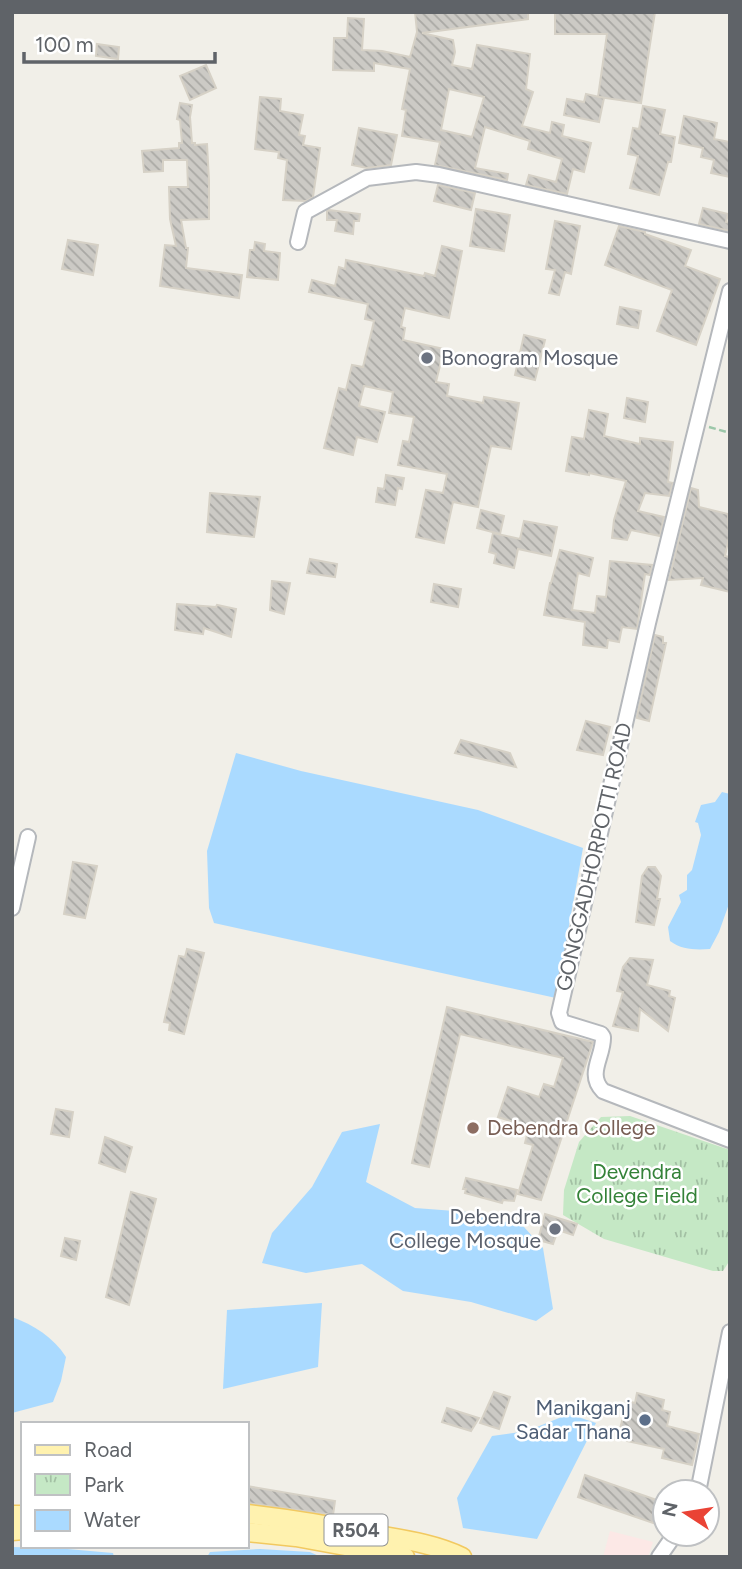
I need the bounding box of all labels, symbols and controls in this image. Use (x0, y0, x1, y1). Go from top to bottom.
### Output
scale bar (24, 21, 215, 65)
text: 100 m (35, 32, 94, 57)
place label: Bonogram Mosque (441, 345, 618, 370)
marker: Bonogram Mosque (419, 350, 435, 366)
street label: GONGGADHORPOTTI ROAD (550, 720, 637, 993)
place label: Debendra College (487, 1115, 656, 1140)
marker: Debendra College (465, 1120, 481, 1136)
park label: Devendra College Field (576, 1159, 698, 1208)
place label: Debendra College Mosque (389, 1204, 541, 1253)
marker: Debendra College Mosque (547, 1221, 563, 1237)
place label: Manikganj Sadar Thana (516, 1395, 631, 1444)
marker: Manikganj Sadar Thana (637, 1412, 653, 1428)
legend (21, 1422, 248, 1548)
text: Road (84, 1437, 132, 1462)
text: Park (84, 1472, 125, 1497)
north arrow (651, 1478, 721, 1548)
text: N (657, 1500, 683, 1519)
text: Water (84, 1507, 140, 1532)
road number: R504 (324, 1514, 388, 1546)

